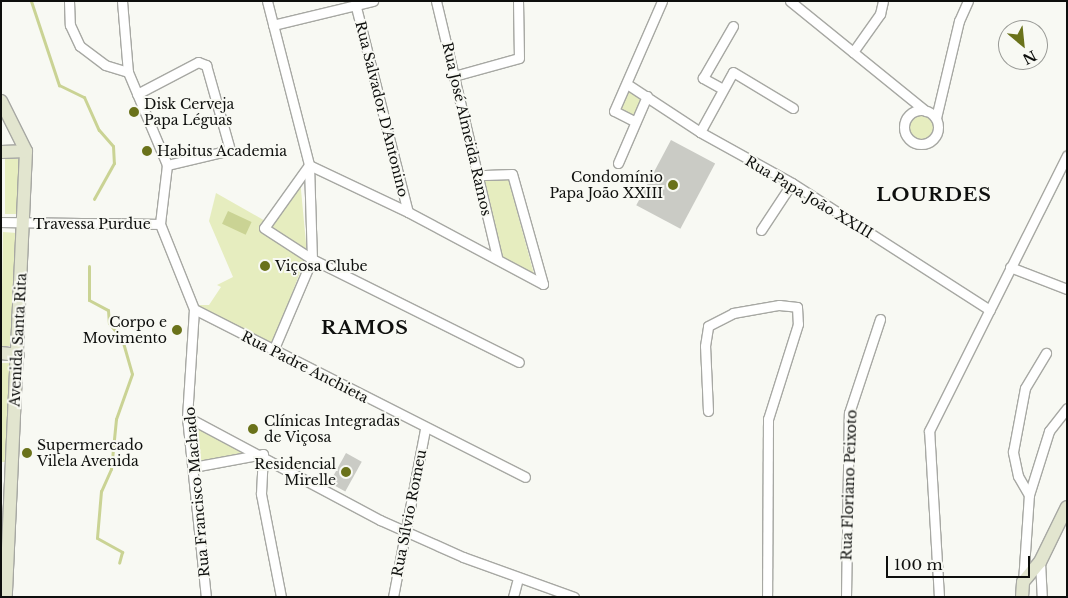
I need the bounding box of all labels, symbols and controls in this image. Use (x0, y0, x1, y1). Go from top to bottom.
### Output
street label: Rua Salvador D'Antonino (352, 19, 412, 199)
north arrow (998, 20, 1048, 70)
street label: Rua José Almeida Ramos (439, 40, 495, 218)
text: N (1020, 46, 1040, 68)
place label: Disk Cerveja Papa Léguas (144, 96, 234, 128)
marker: Disk Cerveja Papa Léguas (128, 106, 140, 118)
place label: Habitus Academia (157, 143, 288, 159)
marker: Habitus Academia (141, 145, 153, 157)
street label: Rua Papa João XXIII (742, 152, 876, 242)
place label: Condomínio Papa João XXIII (549, 169, 663, 202)
marker: Condomínio Papa João XXIII (667, 179, 679, 191)
district label: LOURDES (875, 184, 993, 206)
street label: Travessa Purdue (33, 216, 151, 232)
place label: Viçosa Clube (275, 258, 368, 274)
marker: Viçosa Clube (259, 260, 271, 272)
street label: Avenida Santa Rita (6, 273, 30, 407)
place label: Corpo e Movimento (83, 314, 167, 347)
district label: RAMOS (320, 317, 410, 339)
marker: Corpo e Movimento (171, 324, 183, 336)
street label: Rua Padre Anchieta (238, 328, 372, 406)
street label: Rua Francisco Machado (181, 406, 213, 578)
street label: Rua Floriano Peixoto (838, 409, 860, 561)
place label: Clínicas Integradas de Viçosa (264, 413, 400, 446)
marker: Clínicas Integradas de Viçosa (246, 422, 260, 436)
place label: Supermercado Vilela Avenida (37, 437, 143, 470)
marker: Supermercado Vilela Avenida (21, 447, 33, 459)
street label: Rua Sílvio Romeu (388, 448, 430, 578)
place label: Residencial Mirelle (254, 456, 336, 488)
marker: Residencial Mirelle (340, 466, 352, 478)
scale bar (888, 546, 1032, 578)
text: 100 m (894, 555, 943, 574)

